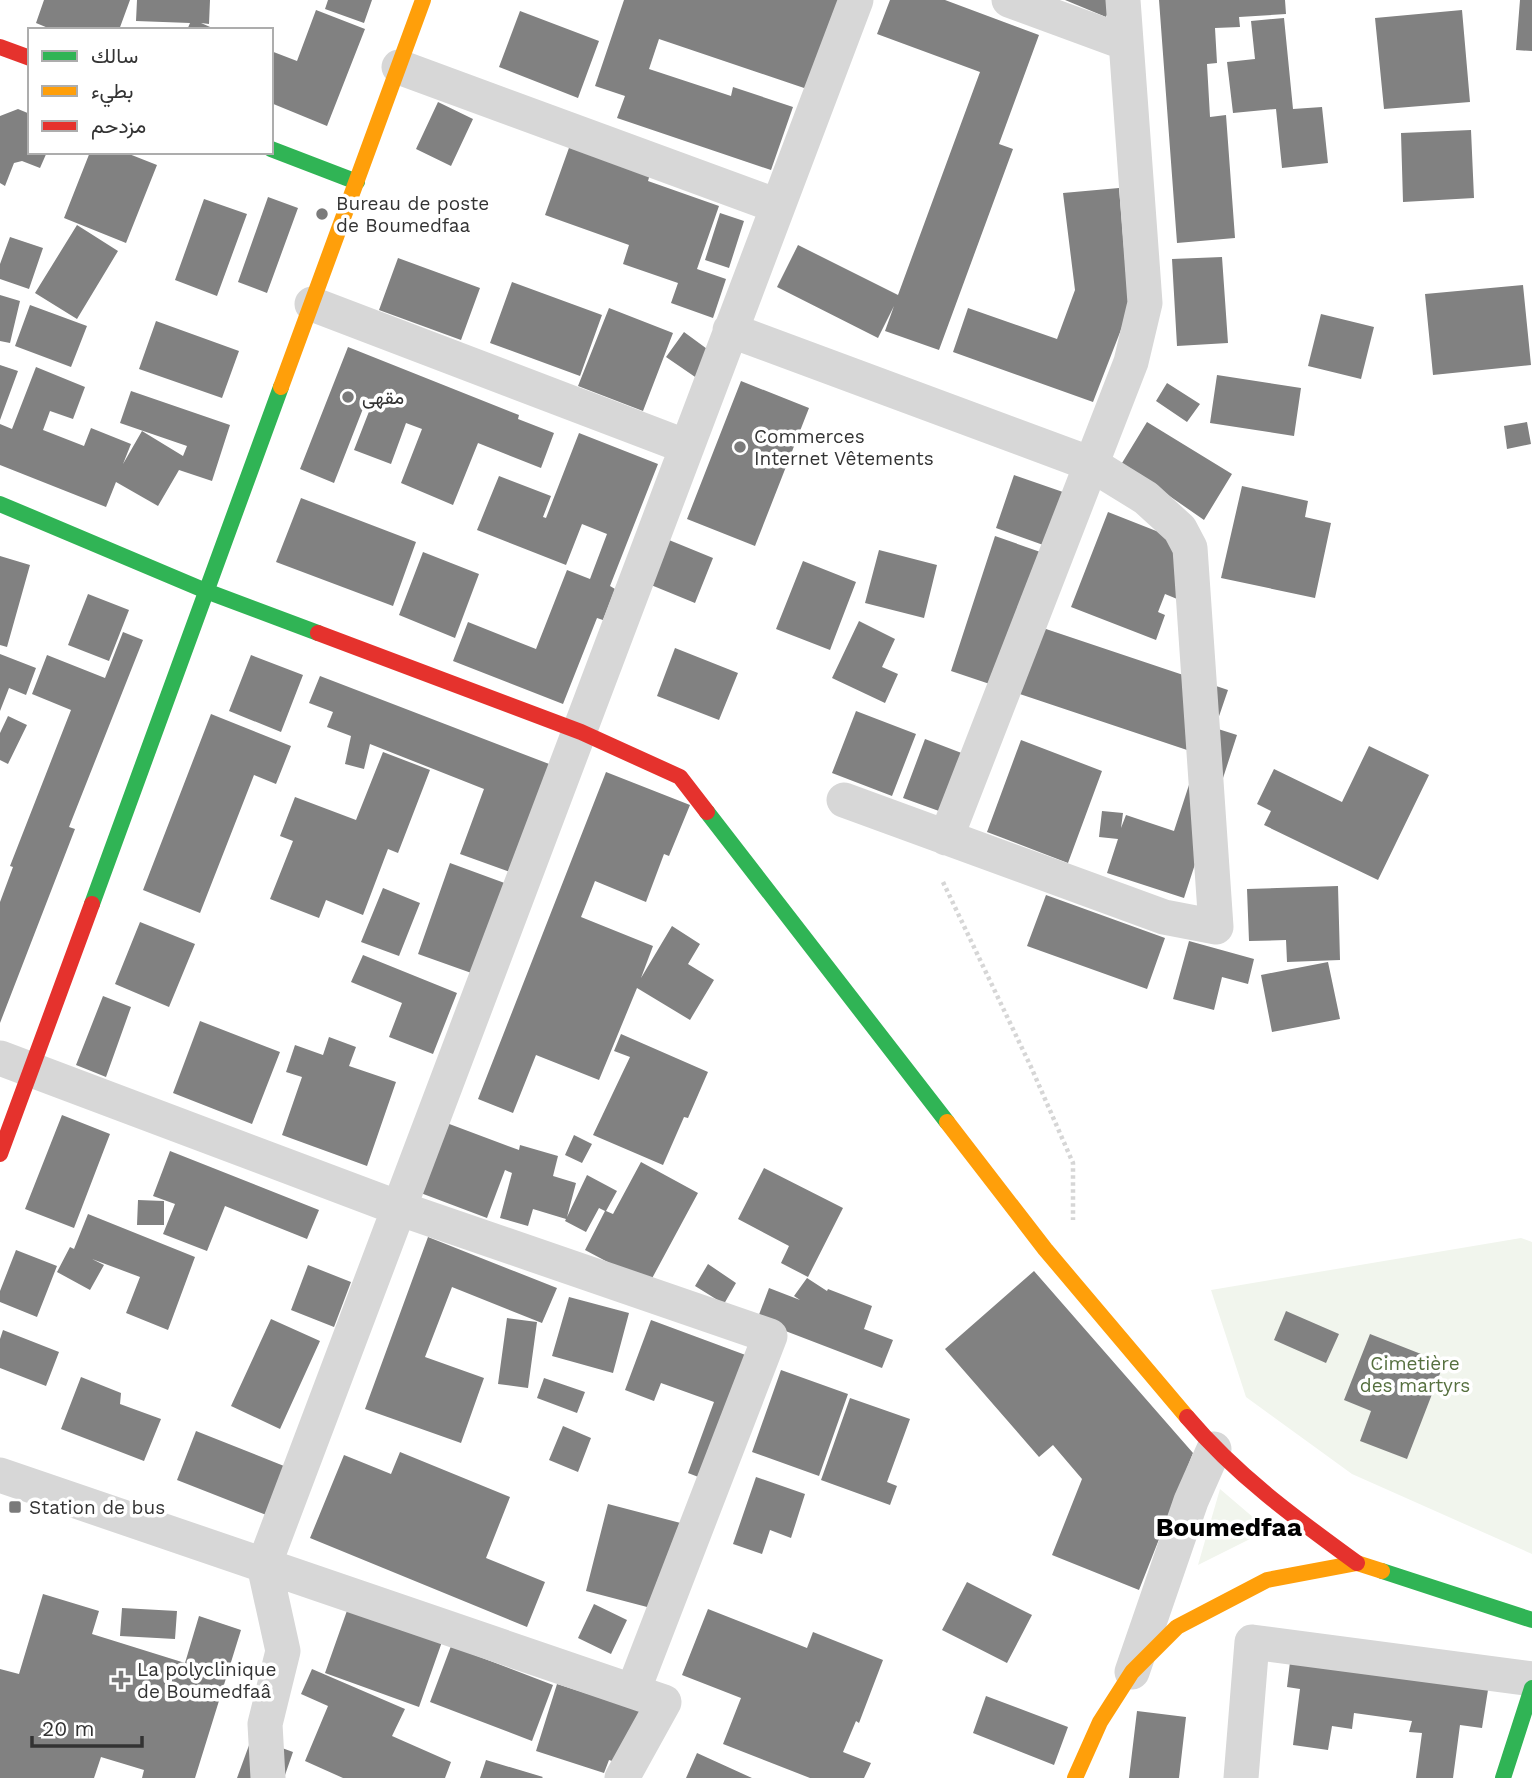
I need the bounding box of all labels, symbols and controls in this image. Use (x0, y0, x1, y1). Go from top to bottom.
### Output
legend (28, 28, 273, 154)
text: سالك (91, 43, 138, 68)
text: بطيء (91, 78, 134, 108)
text: مزدحم (91, 113, 146, 140)
place label: Bureau de poste de Boumedfaa (336, 192, 489, 237)
marker: Bureau de poste de Boumedfaa (314, 206, 330, 222)
place label: مقهى (362, 386, 404, 409)
marker: مقهى (340, 389, 356, 405)
place label: Commerces Internet Vêtements (754, 425, 934, 470)
marker: Commerces Internet Vêtements (732, 439, 748, 455)
park label: Cimetière des martyrs (1360, 1352, 1470, 1397)
place label: Station de bus (29, 1496, 165, 1519)
marker: Station de bus (7, 1499, 23, 1515)
district label: Boumedfaa (1156, 1512, 1302, 1542)
place label: La polyclinique de Boumedfaâ (137, 1658, 277, 1703)
marker: La polyclinique de Boumedfaâ (111, 1670, 131, 1690)
scale bar (32, 1704, 142, 1748)
text: 20 m (42, 1716, 94, 1741)

